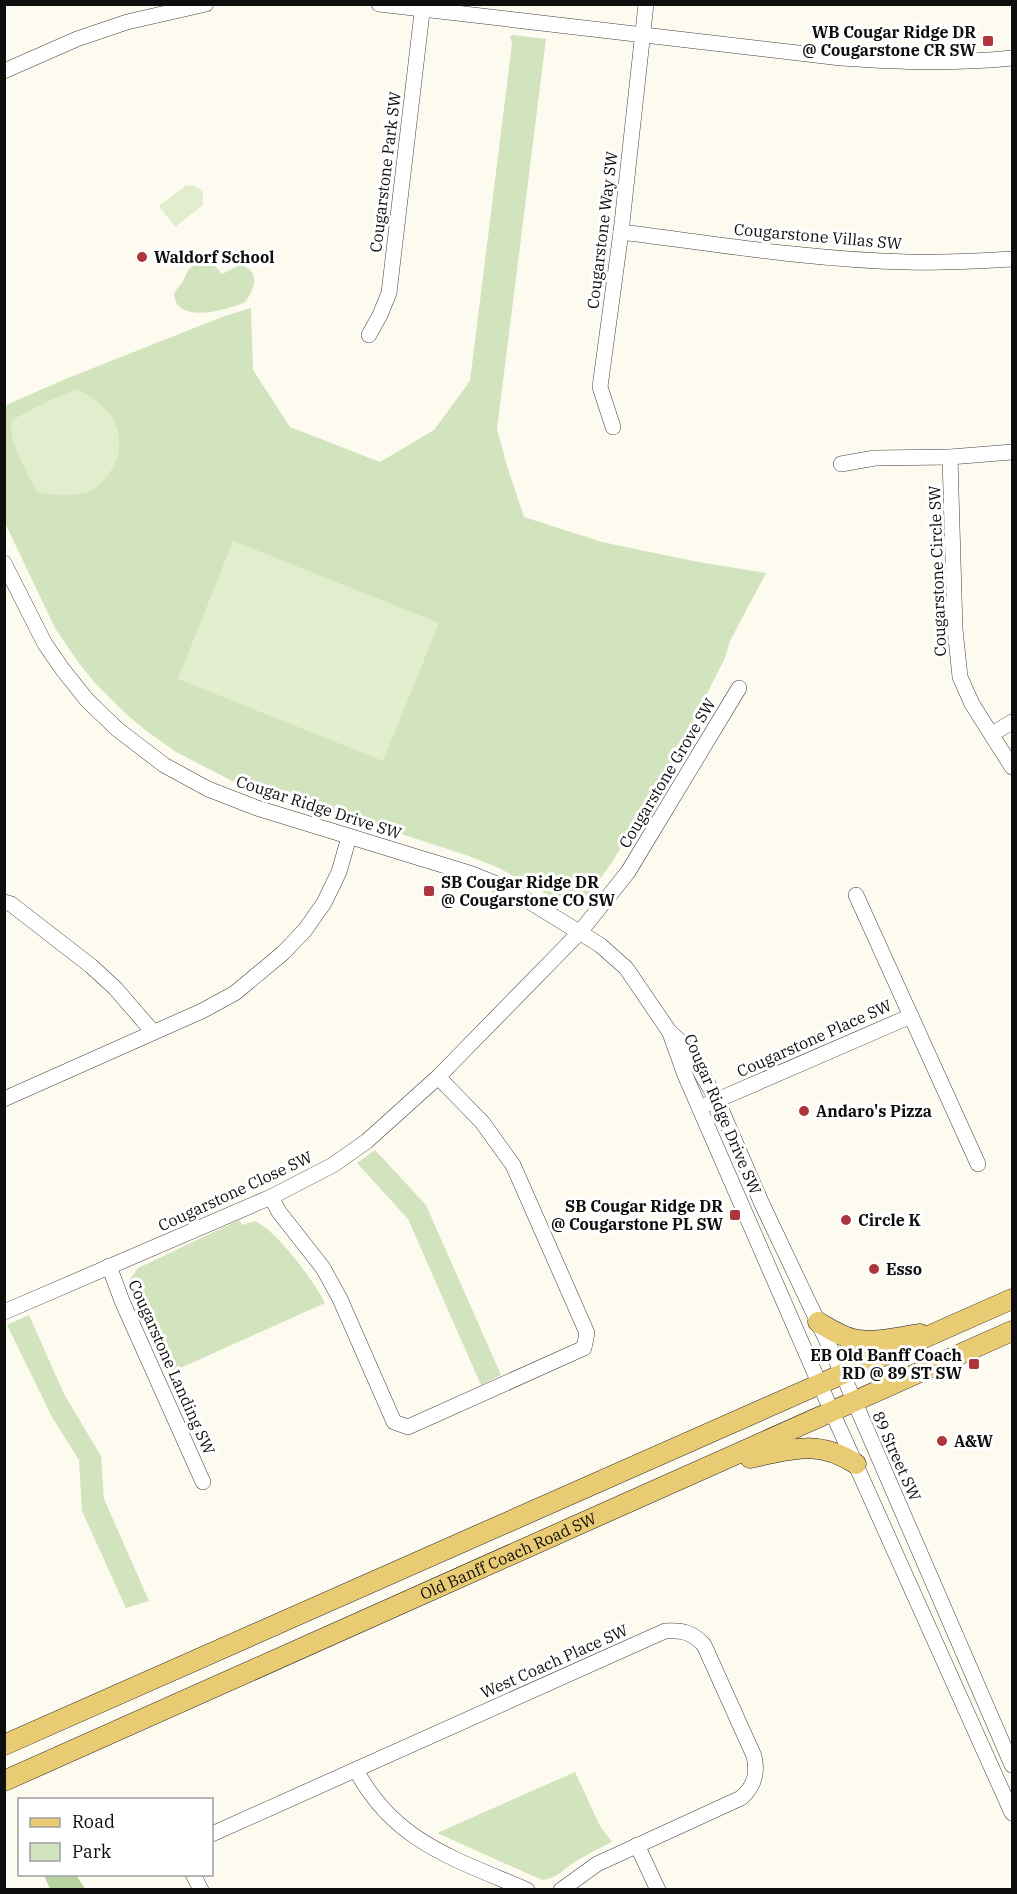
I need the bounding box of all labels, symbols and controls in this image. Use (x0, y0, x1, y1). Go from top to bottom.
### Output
place label: WB Cougar Ridge DR @ Cougarstone CR SW (802, 22, 977, 60)
marker: WB Cougar Ridge DR @ Cougarstone CR SW (981, 34, 995, 48)
street label: Cougarstone Park SW (365, 90, 405, 254)
street label: Cougarstone Way SW (582, 150, 622, 310)
street label: Cougarstone Villas SW (733, 219, 903, 253)
place label: Waldorf School (154, 247, 274, 267)
marker: Waldorf School (135, 250, 149, 264)
street label: Cougarstone Circle SW (924, 485, 950, 657)
street label: Cougarstone Grove SW (614, 694, 720, 852)
street label: Cougar Ridge Drive SW (234, 771, 405, 843)
place label: SB Cougar Ridge DR @ Cougarstone CO SW (441, 872, 615, 910)
marker: SB Cougar Ridge DR @ Cougarstone CO SW (422, 884, 436, 898)
street label: Cougarstone Place SW (734, 995, 895, 1081)
street label: Cougar Ridge Drive SW (680, 1031, 766, 1198)
place label: Andaro's Pizza (816, 1101, 932, 1121)
marker: Andaro's Pizza (797, 1104, 811, 1118)
street label: Cougarstone Close SW (155, 1146, 316, 1235)
place label: SB Cougar Ridge DR @ Cougarstone PL SW (551, 1196, 724, 1234)
marker: SB Cougar Ridge DR @ Cougarstone PL SW (728, 1208, 742, 1222)
place label: Circle K (858, 1210, 921, 1230)
marker: Circle K (839, 1213, 853, 1227)
place label: Esso (886, 1259, 922, 1279)
marker: Esso (867, 1262, 881, 1276)
street label: Cougarstone Landing SW (124, 1277, 220, 1458)
place label: EB Old Banff Coach RD @ 89 ST SW (810, 1345, 963, 1383)
marker: EB Old Banff Coach RD @ 89 ST SW (967, 1357, 981, 1371)
street label: 89 Street SW (868, 1408, 926, 1505)
place label: A&W (954, 1431, 993, 1451)
marker: A&W (935, 1434, 949, 1448)
street label: Old Banff Coach Road SW (417, 1508, 600, 1604)
street label: West Coach Place SW (477, 1619, 631, 1703)
legend (18, 1798, 213, 1876)
text: Road (72, 1810, 115, 1833)
text: Park (72, 1840, 112, 1863)

